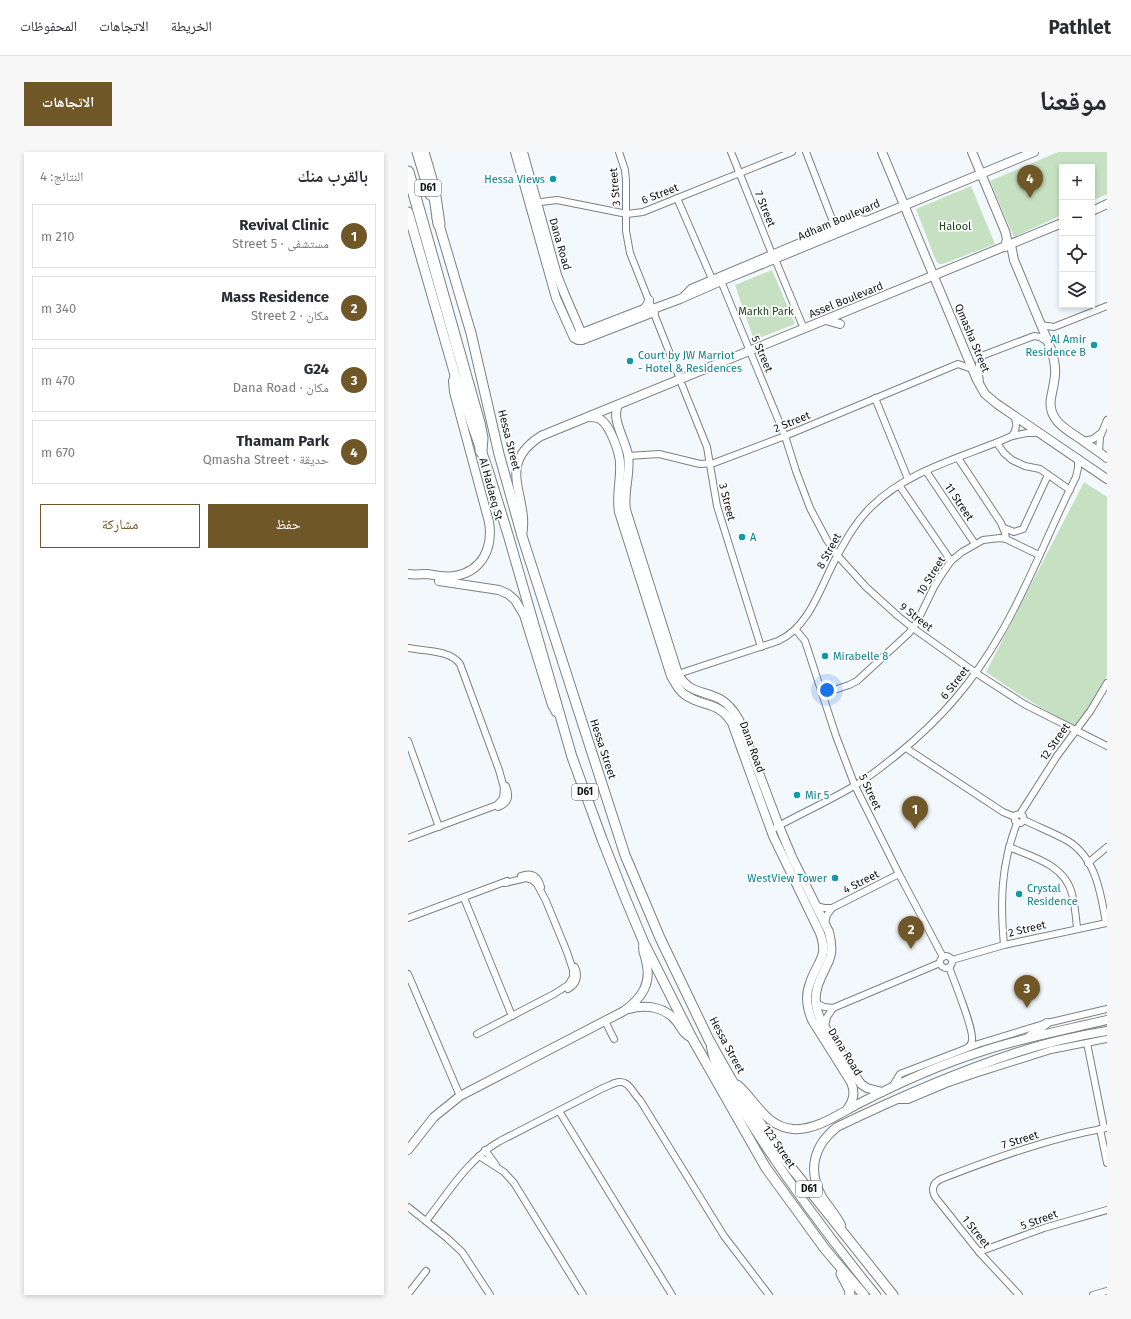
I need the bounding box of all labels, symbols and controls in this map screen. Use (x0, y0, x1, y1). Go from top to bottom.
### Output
text: Pathlet (1049, 16, 1111, 39)
text: المحفوظات (20, 18, 77, 35)
text: الاتجاهات (99, 18, 149, 35)
text: الخريطة (171, 18, 212, 35)
button: الاتجاهات (24, 82, 112, 126)
text: موقعنا (1039, 84, 1107, 117)
map controls (1059, 164, 1095, 308)
button: + (1059, 164, 1095, 200)
pin: 4 (1017, 165, 1043, 198)
text: بالقرب منك (298, 166, 368, 187)
street label: 3 Street (607, 167, 623, 207)
text: النتائج: 4 (40, 169, 83, 184)
place label: Hessa Views (484, 173, 545, 186)
marker: Hessa Views (548, 174, 558, 184)
road number: D61 (415, 180, 441, 196)
street label: 6 Street (640, 181, 680, 207)
street label: 7 Street (752, 189, 778, 229)
street label: Adham Boulevard (796, 197, 882, 243)
button: − (1059, 200, 1095, 236)
text: Revival Clinic (239, 216, 329, 234)
street label: Dana Road (546, 216, 574, 272)
park label: Halool (939, 220, 971, 233)
text: 210 m (41, 229, 75, 244)
text: 1 (351, 229, 357, 244)
text: مستشفى · 5 Street (232, 236, 329, 251)
button: locate (1059, 236, 1095, 272)
button: layers (1059, 272, 1095, 308)
street label: Assel Boulevard (807, 279, 885, 321)
text: Mass Residence (221, 288, 329, 306)
text: 340 m (41, 301, 76, 316)
text: 2 (351, 301, 357, 316)
street label: Qmasha Street (952, 302, 992, 374)
park label: Markh Park (738, 305, 794, 318)
text: مكان · 2 Street (251, 308, 329, 323)
place label: Al Amir Residence B (1026, 333, 1087, 359)
street label: 5 Street (749, 334, 775, 374)
marker: Al Amir Residence B (1089, 340, 1099, 350)
place label: Court by JW Marriot - Hotel & Residences (638, 349, 742, 375)
marker: Court by JW Marriot - Hotel & Residences (625, 356, 635, 366)
text: G24 (304, 360, 329, 378)
text: 470 m (41, 373, 75, 388)
text: 3 (351, 373, 357, 388)
text: مكان · Dana Road (233, 380, 329, 395)
street label: Hessa Street (495, 408, 523, 472)
street label: 2 Street (772, 409, 812, 435)
text: Thamam Park (236, 432, 329, 450)
text: 670 m (41, 445, 75, 460)
text: 4 (350, 445, 358, 460)
text: حديقة · Qmasha Street (203, 452, 329, 467)
street label: Al Hadaeq St (476, 456, 506, 522)
street label: 11 Street (942, 481, 976, 523)
street label: 3 Street (716, 482, 738, 522)
button: مشاركة (40, 504, 200, 548)
button: حفظ (208, 504, 368, 548)
place label: A (750, 531, 757, 544)
street label: 8 Street (814, 531, 844, 571)
marker: A (737, 532, 747, 542)
street label: 10 Street (914, 554, 948, 598)
street label: 9 Street (897, 600, 935, 634)
place label: Mirabelle 8 (833, 650, 888, 663)
marker: Mirabelle 8 (820, 651, 830, 661)
street label: 6 Street (938, 664, 972, 702)
your location (817, 680, 837, 700)
street label: Hessa Street (587, 717, 619, 781)
street label: Dana Road (737, 720, 767, 774)
street label: 12 Street (1037, 721, 1073, 763)
street label: 5 Street (856, 772, 884, 812)
road number: D61 (572, 784, 598, 800)
place label: Mir 5 (805, 789, 830, 802)
marker: Mir 5 (792, 790, 802, 800)
pin: 1 (902, 796, 928, 829)
street label: 4 Street (841, 867, 881, 897)
place label: WestView Tower (747, 872, 828, 885)
marker: WestView Tower (830, 873, 840, 883)
place label: Crystal Residence (1027, 882, 1078, 908)
marker: Crystal Residence (1014, 889, 1024, 899)
pin: 2 (898, 916, 924, 949)
street label: 2 Street (1007, 918, 1047, 940)
pin: 3 (1014, 975, 1040, 1008)
street label: Hessa Street (707, 1014, 747, 1076)
street label: Dana Road (825, 1026, 865, 1078)
street label: 123 Street (760, 1123, 798, 1171)
street label: 7 Street (1000, 1128, 1040, 1152)
road number: D61 (796, 1181, 822, 1197)
street label: 5 Street (1019, 1207, 1059, 1233)
street label: 1 Street (959, 1213, 993, 1251)

